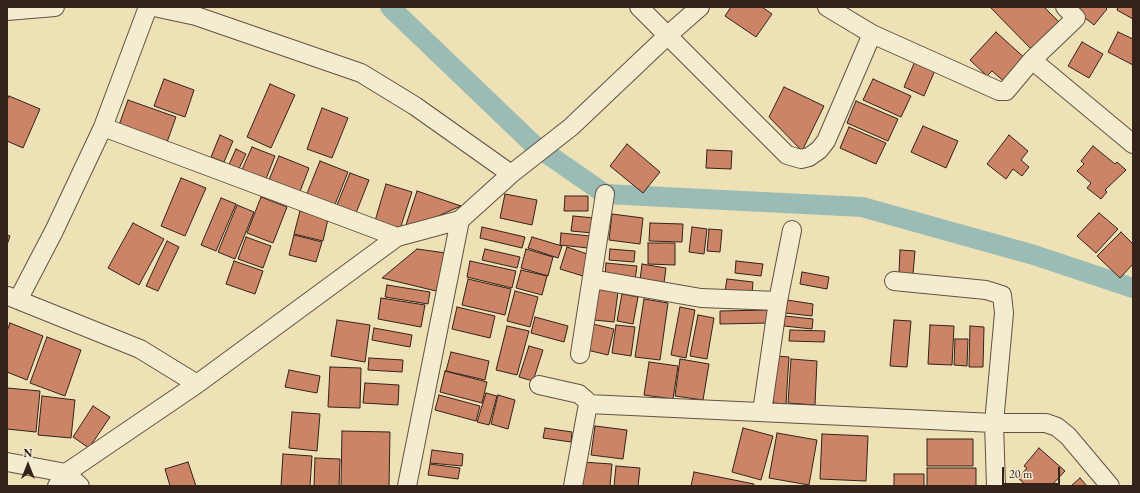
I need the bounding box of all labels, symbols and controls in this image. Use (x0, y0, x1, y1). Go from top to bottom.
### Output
north arrow (8, 445, 48, 485)
text: N (24, 446, 32, 460)
scale bar (1004, 459, 1062, 485)
text: 20 m (1009, 466, 1032, 482)

